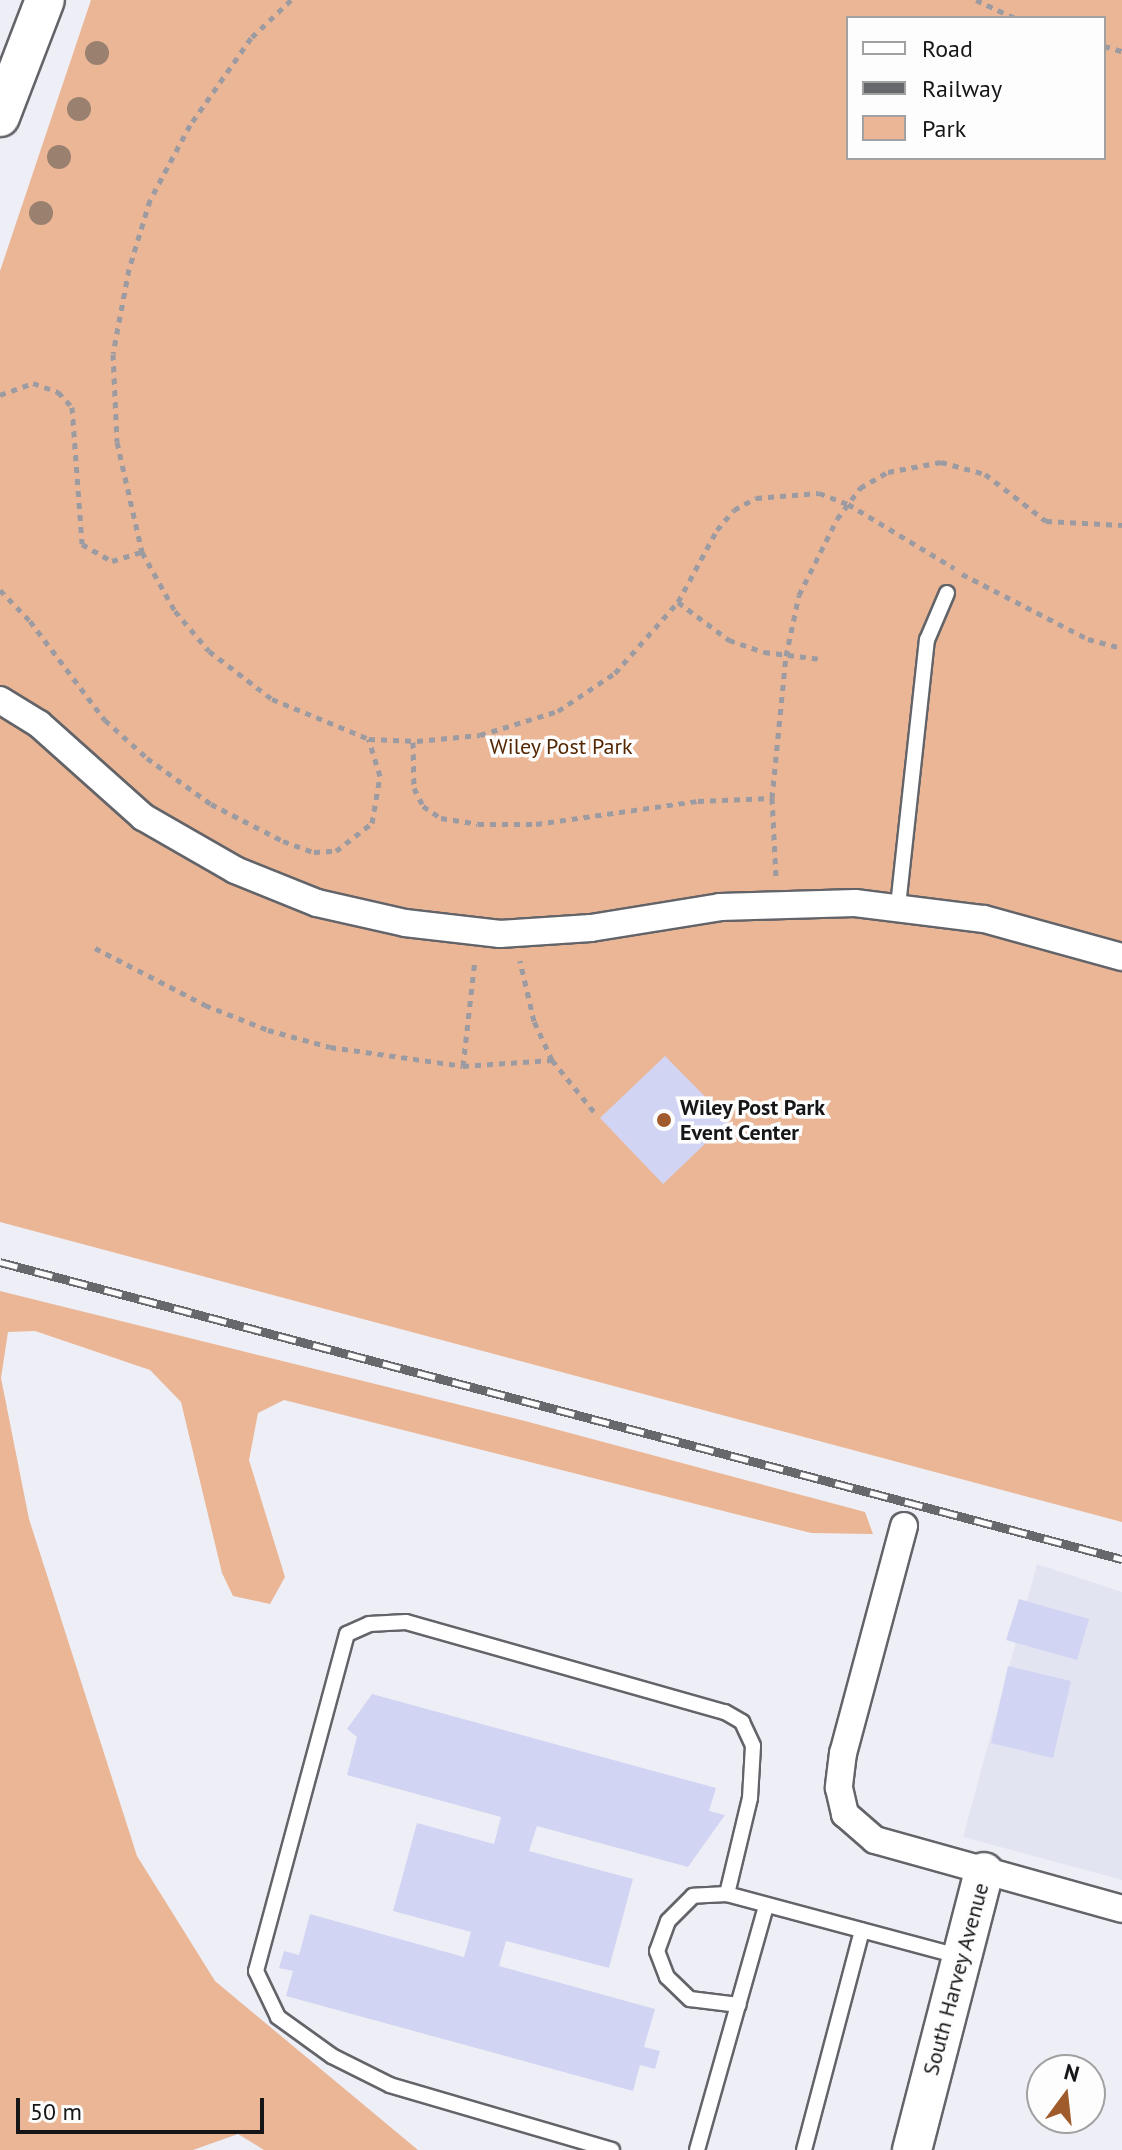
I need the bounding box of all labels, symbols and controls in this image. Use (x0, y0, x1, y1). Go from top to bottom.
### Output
legend (846, 16, 1106, 160)
text: Road (922, 33, 973, 64)
text: Railway (922, 73, 1002, 104)
text: Park (922, 113, 966, 144)
park label: Wiley Post Park (489, 734, 633, 760)
place label: Wiley Post Park Event Center (680, 1094, 826, 1146)
marker: Wiley Post Park Event Center (655, 1111, 673, 1129)
street label: South Harvey Avenue (917, 1879, 995, 2079)
north arrow (1026, 2054, 1106, 2134)
text: N (1061, 2057, 1082, 2088)
scale bar (20, 2082, 268, 2132)
text: 50 m (30, 2096, 82, 2127)

